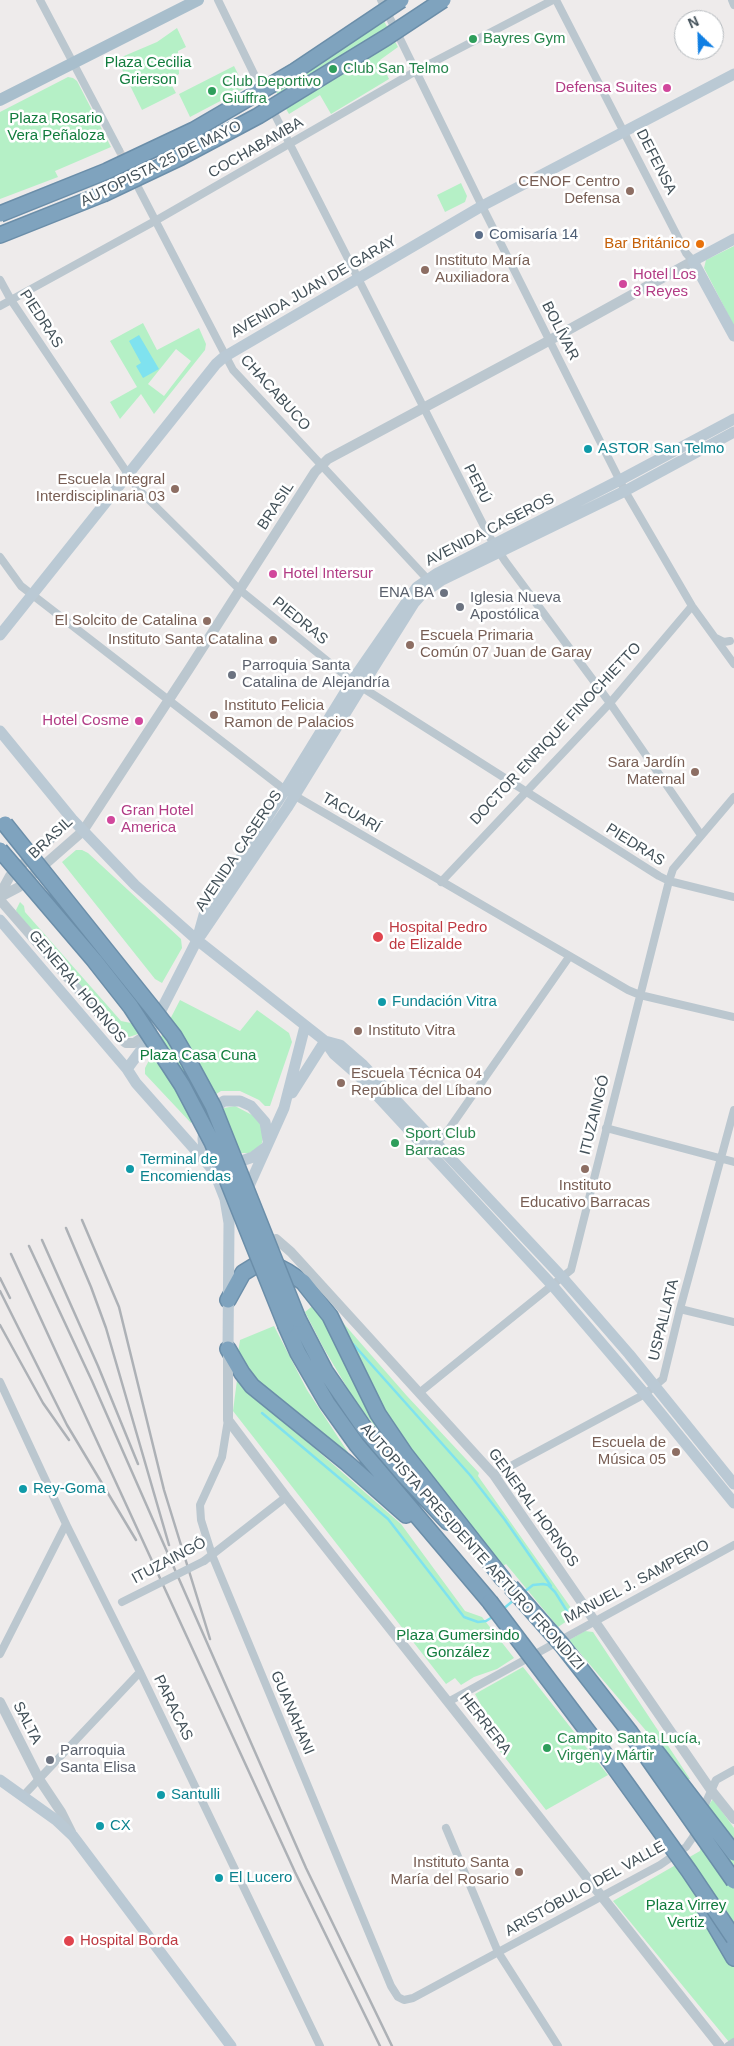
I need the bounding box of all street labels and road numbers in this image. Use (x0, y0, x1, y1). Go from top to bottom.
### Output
street label: COCHABAMBA (205, 114, 307, 182)
street label: AUTOPISTA 25 DE MAYO (78, 117, 244, 211)
street label: DEFENSA (632, 126, 680, 198)
street label: AVENIDA JUAN DE GARAY (228, 232, 400, 342)
street label: PIEDRAS (16, 286, 66, 352)
street label: BOLÍVAR (537, 298, 583, 364)
street label: CHACABUCO (236, 351, 314, 435)
street label: PERÚ (460, 461, 494, 507)
street label: BRASIL (254, 479, 298, 533)
street label: AVENIDA CASEROS (423, 490, 557, 570)
street label: PIEDRAS (269, 593, 331, 649)
street label: DOCTOR ENRIQUE FINOCHIETTO (467, 639, 645, 829)
street label: AVENIDA CASEROS (192, 787, 286, 915)
street label: TACUARÍ (318, 789, 384, 837)
street label: BRASIL (25, 813, 77, 863)
street label: PIEDRAS (602, 820, 668, 870)
street label: GENERAL HORNOS (25, 927, 129, 1047)
street label: ITUZAINGÓ (576, 1073, 614, 1157)
street label: USPALLATA (645, 1277, 683, 1363)
street label: AUTOPISTA PRESIDENTE ARTURO FRONDIZI (356, 1420, 588, 1674)
street label: GENERAL HORNOS (484, 1445, 582, 1571)
street label: ITUZAINGÓ (129, 1534, 209, 1588)
street label: MANUEL J. SAMPERIO (561, 1536, 713, 1628)
street label: GUANAHANI (266, 1668, 318, 1758)
street label: PARACAS (149, 1672, 197, 1744)
street label: HERRERA (455, 1690, 515, 1758)
street label: SALTA (9, 1699, 45, 1747)
street label: ARISTÓBULO DEL VALLE (502, 1838, 668, 1940)

